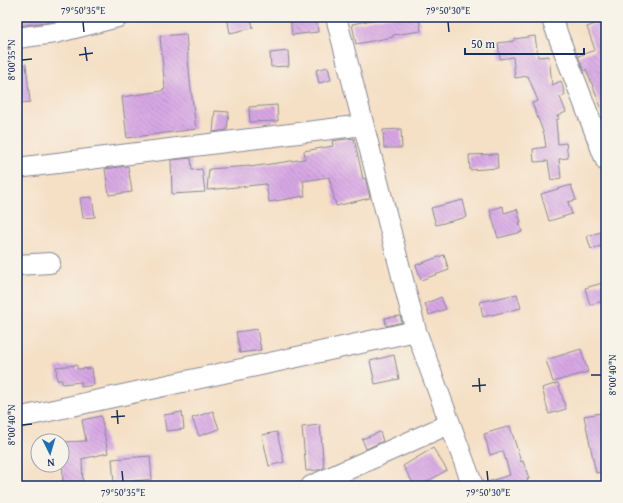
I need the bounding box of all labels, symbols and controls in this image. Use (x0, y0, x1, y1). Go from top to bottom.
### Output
text: 79°50'35"E (61, 3, 105, 18)
text: 79°50'30"E (426, 3, 470, 18)
scale bar (465, 30, 584, 56)
text: 50 m (471, 35, 495, 52)
text: 8°00'35"N (4, 39, 19, 81)
text: 8°00'40"N (605, 354, 620, 396)
text: 8°00'40"N (4, 404, 19, 446)
north arrow (30, 433, 70, 473)
text: N (46, 455, 55, 471)
text: 79°50'35"E (101, 485, 145, 500)
text: 79°50'30"E (466, 485, 510, 500)

